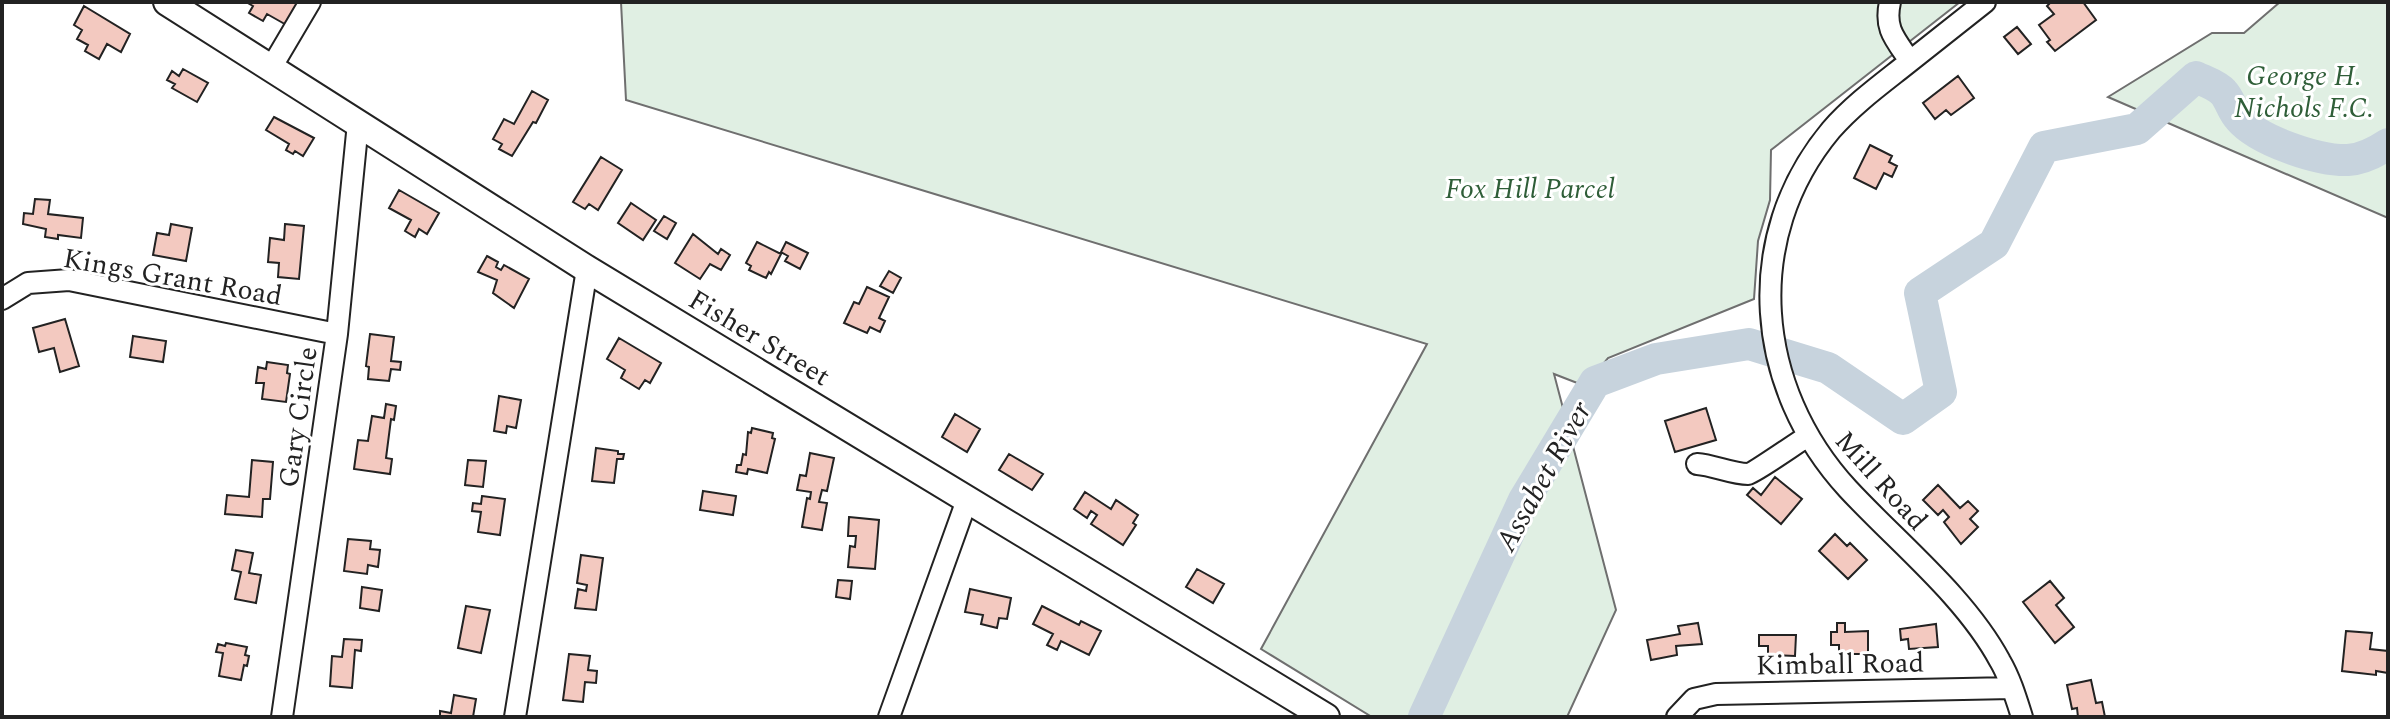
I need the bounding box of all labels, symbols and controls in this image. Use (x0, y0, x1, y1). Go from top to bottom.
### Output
park label: George H. Nichols F.C. (2234, 55, 2374, 130)
park label: Fox Hill Parcel (1445, 168, 1615, 211)
street label: Kings Grant Road (60, 237, 286, 318)
street label: Fisher Street (680, 279, 839, 398)
street label: Gary Circle (267, 344, 330, 491)
water label: Assabet River (1483, 392, 1604, 561)
street label: Mill Road (1824, 421, 1938, 541)
street label: Kimball Road (1755, 642, 1925, 687)

